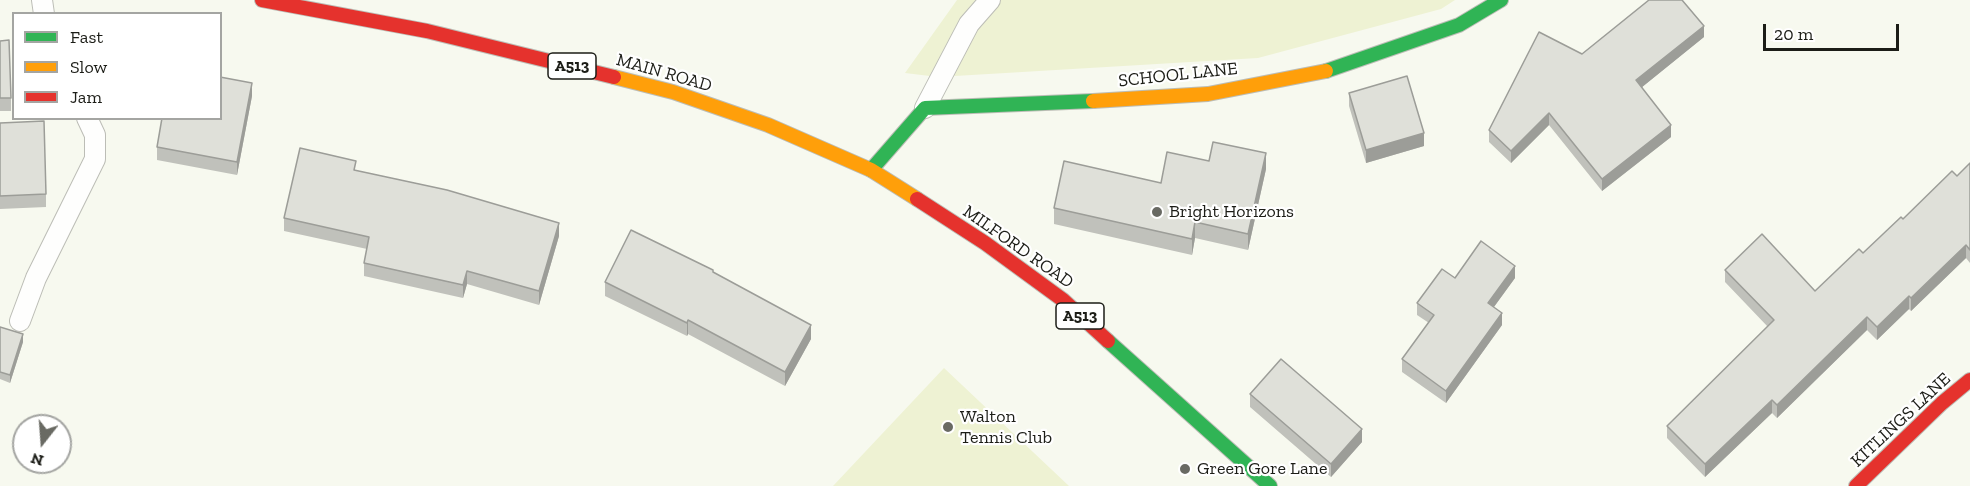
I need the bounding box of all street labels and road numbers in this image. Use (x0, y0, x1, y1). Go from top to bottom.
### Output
street label: MAIN ROAD (614, 49, 714, 97)
road number: A513 (548, 53, 596, 79)
street label: SCHOOL LANE (1117, 58, 1239, 92)
street label: MILFORD ROAD (958, 201, 1078, 293)
road number: A513 (1056, 303, 1104, 329)
street label: KITLINGS LANE (1847, 368, 1955, 472)

